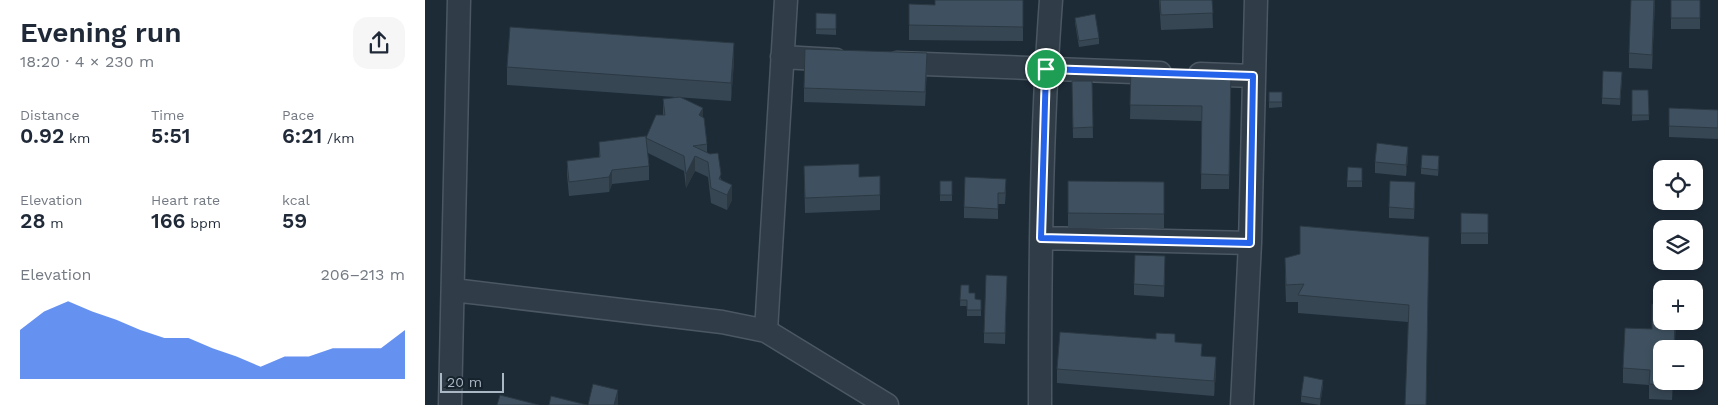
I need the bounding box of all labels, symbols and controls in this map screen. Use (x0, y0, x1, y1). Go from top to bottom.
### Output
text: Evening run (20, 16, 181, 49)
button: share (353, 17, 405, 69)
pin (1025, 48, 1067, 90)
text: 18:20 · 4 × 230 m (20, 52, 154, 71)
icon: arrive (1032, 55, 1060, 83)
text: Distance (20, 107, 80, 123)
text: Time (151, 107, 184, 123)
text: Pace (282, 107, 314, 123)
text: 0.92 (20, 123, 64, 148)
text: 5:51 (151, 123, 190, 148)
text: 6:21 (282, 123, 322, 148)
text: km (64, 130, 90, 146)
text: /km (322, 130, 355, 146)
map controls (1653, 160, 1703, 390)
button: locate (1653, 160, 1703, 210)
text: Elevation (20, 192, 83, 208)
text: Heart rate (151, 192, 220, 208)
text: kcal (282, 192, 310, 208)
text: 28 (20, 208, 46, 233)
text: 166 (151, 208, 185, 233)
text: 59 (282, 208, 307, 233)
text: m (46, 215, 64, 231)
text: bpm (185, 215, 221, 231)
button: layers (1653, 220, 1703, 270)
text: Elevation (20, 265, 91, 284)
text: 206–213 m (320, 265, 405, 284)
button: + (1653, 280, 1703, 330)
button: − (1653, 340, 1703, 390)
scale bar (440, 370, 504, 393)
text: 20 m (447, 374, 482, 390)

